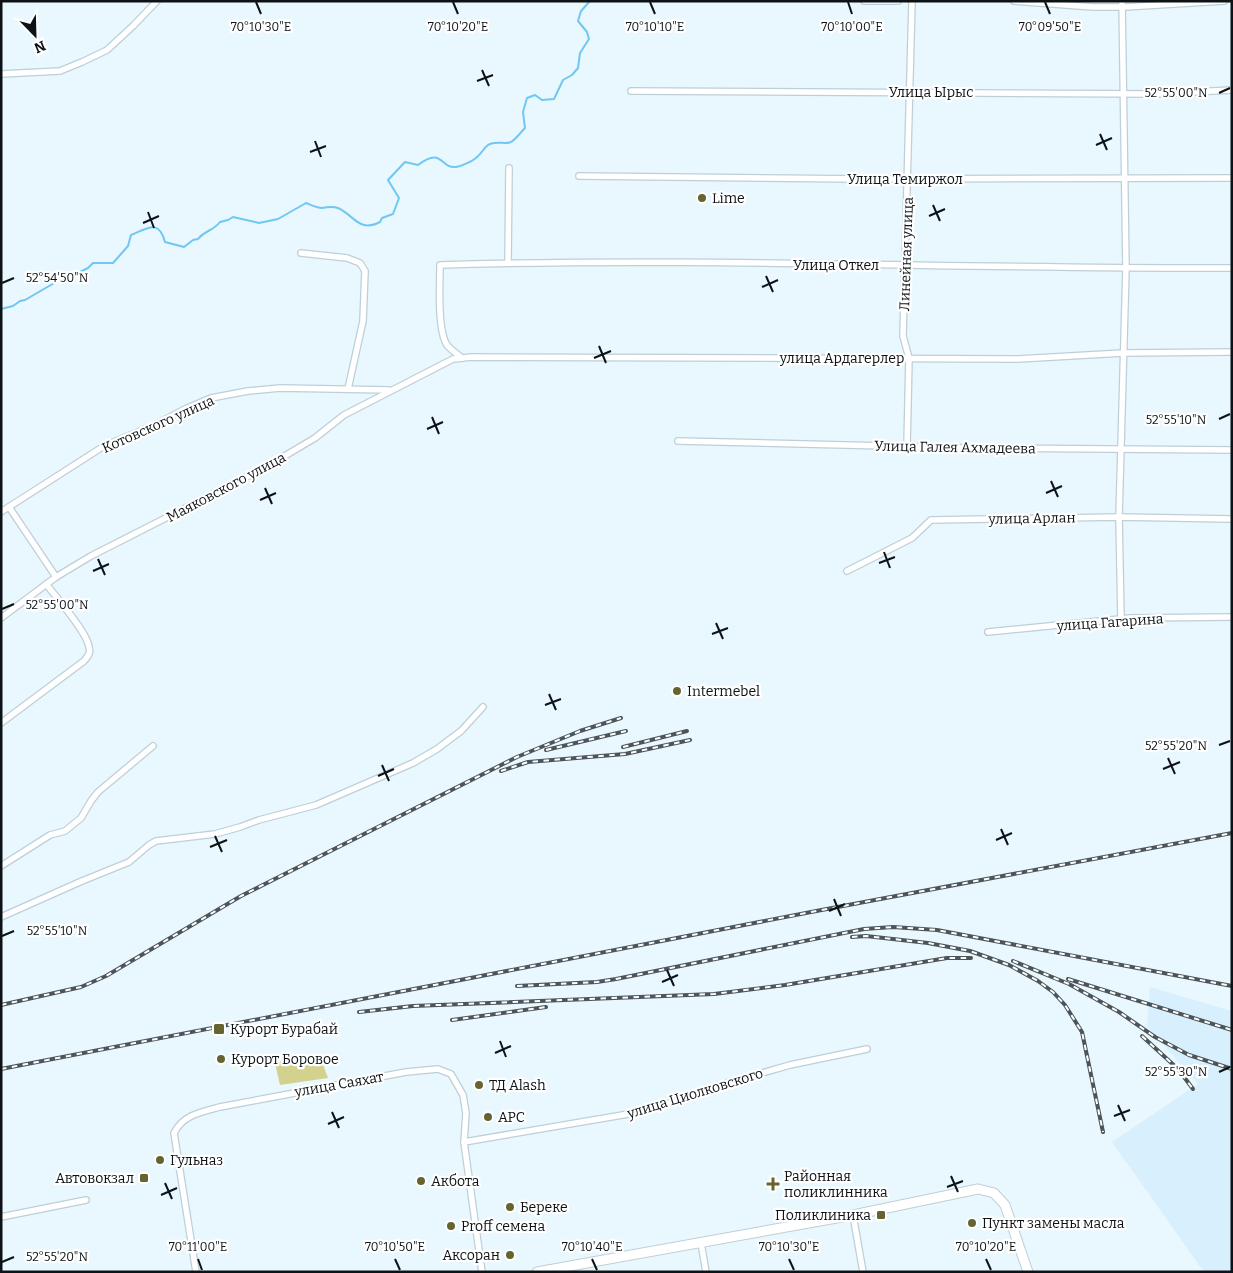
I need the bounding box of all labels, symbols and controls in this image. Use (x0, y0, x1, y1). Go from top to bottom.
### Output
north arrow (10, 10, 60, 60)
text: 70°10'30"E (231, 20, 291, 34)
text: 70°10'20"E (428, 20, 488, 34)
text: 70°10'10"E (626, 20, 684, 34)
text: 70°10'00"E (821, 20, 883, 34)
text: 70°09'50"E (1019, 20, 1081, 34)
text: N (31, 37, 48, 57)
street label: Улица Ырыс (889, 84, 973, 101)
text: 52°55'00"N (1144, 86, 1208, 100)
street label: Улица Темиржол (847, 171, 963, 188)
place label: Lime (712, 190, 745, 207)
marker: Lime (696, 192, 708, 204)
street label: Линейная улица (896, 196, 917, 311)
street label: Улица Откел (793, 257, 879, 274)
text: 52°54'50"N (26, 271, 89, 285)
street label: улица Ардагерлер (779, 350, 904, 367)
street label: Котовского улица (99, 392, 217, 457)
text: 52°55'10"N (1146, 413, 1207, 427)
street label: Улица Галея Ахмадеева (874, 438, 1036, 457)
street label: Маяковского улица (164, 449, 289, 526)
street label: улица Арлан (987, 509, 1076, 528)
text: 52°55'00"N (25, 598, 89, 612)
street label: улица Гагарина (1055, 610, 1164, 635)
place label: Intermebel (687, 683, 760, 700)
marker: Intermebel (671, 685, 683, 697)
text: 52°55'20"N (1145, 739, 1208, 753)
text: 52°55'10"N (27, 924, 88, 938)
place label: Курорт Бурабай (230, 1021, 338, 1038)
marker: Курорт Бурабай (212, 1022, 226, 1036)
place label: Курорт Боровое (231, 1051, 339, 1068)
marker: Курорт Боровое (215, 1053, 227, 1065)
street label: улица Циолковского (624, 1065, 765, 1123)
text: 52°55'30"N (1145, 1065, 1208, 1079)
street label: улица Саяхат (292, 1068, 385, 1101)
place label: ТД Alash (489, 1077, 546, 1094)
marker: ТД Alash (473, 1079, 485, 1091)
place label: АРС (498, 1109, 525, 1126)
marker: АРС (482, 1111, 494, 1123)
place label: Гульназ (170, 1152, 223, 1169)
marker: Гульназ (154, 1154, 166, 1166)
place label: Районная поликлинника (784, 1168, 888, 1201)
place label: Автовокзал (55, 1170, 134, 1187)
marker: Автовокзал (138, 1172, 150, 1184)
place label: Акбота (431, 1173, 480, 1190)
marker: Акбота (415, 1175, 427, 1187)
marker: Районная поликлинника (766, 1177, 780, 1191)
place label: Береке (520, 1199, 568, 1216)
marker: Береке (504, 1201, 516, 1213)
place label: Поликлиника (775, 1207, 871, 1224)
marker: Поликлиника (875, 1209, 887, 1221)
place label: Пункт замены масла (982, 1215, 1125, 1232)
marker: Пункт замены масла (966, 1217, 978, 1229)
place label: Proff семена (461, 1218, 546, 1235)
marker: Proff семена (445, 1220, 457, 1232)
text: 70°11'00"E (169, 1240, 227, 1254)
text: 70°10'50"E (365, 1240, 425, 1254)
text: 70°10'40"E (562, 1240, 622, 1254)
text: 70°10'30"E (759, 1240, 819, 1254)
text: 70°10'20"E (956, 1240, 1016, 1254)
place label: Аксоран (442, 1247, 500, 1264)
marker: Аксоран (504, 1249, 516, 1261)
text: 52°55'20"N (26, 1250, 89, 1264)

